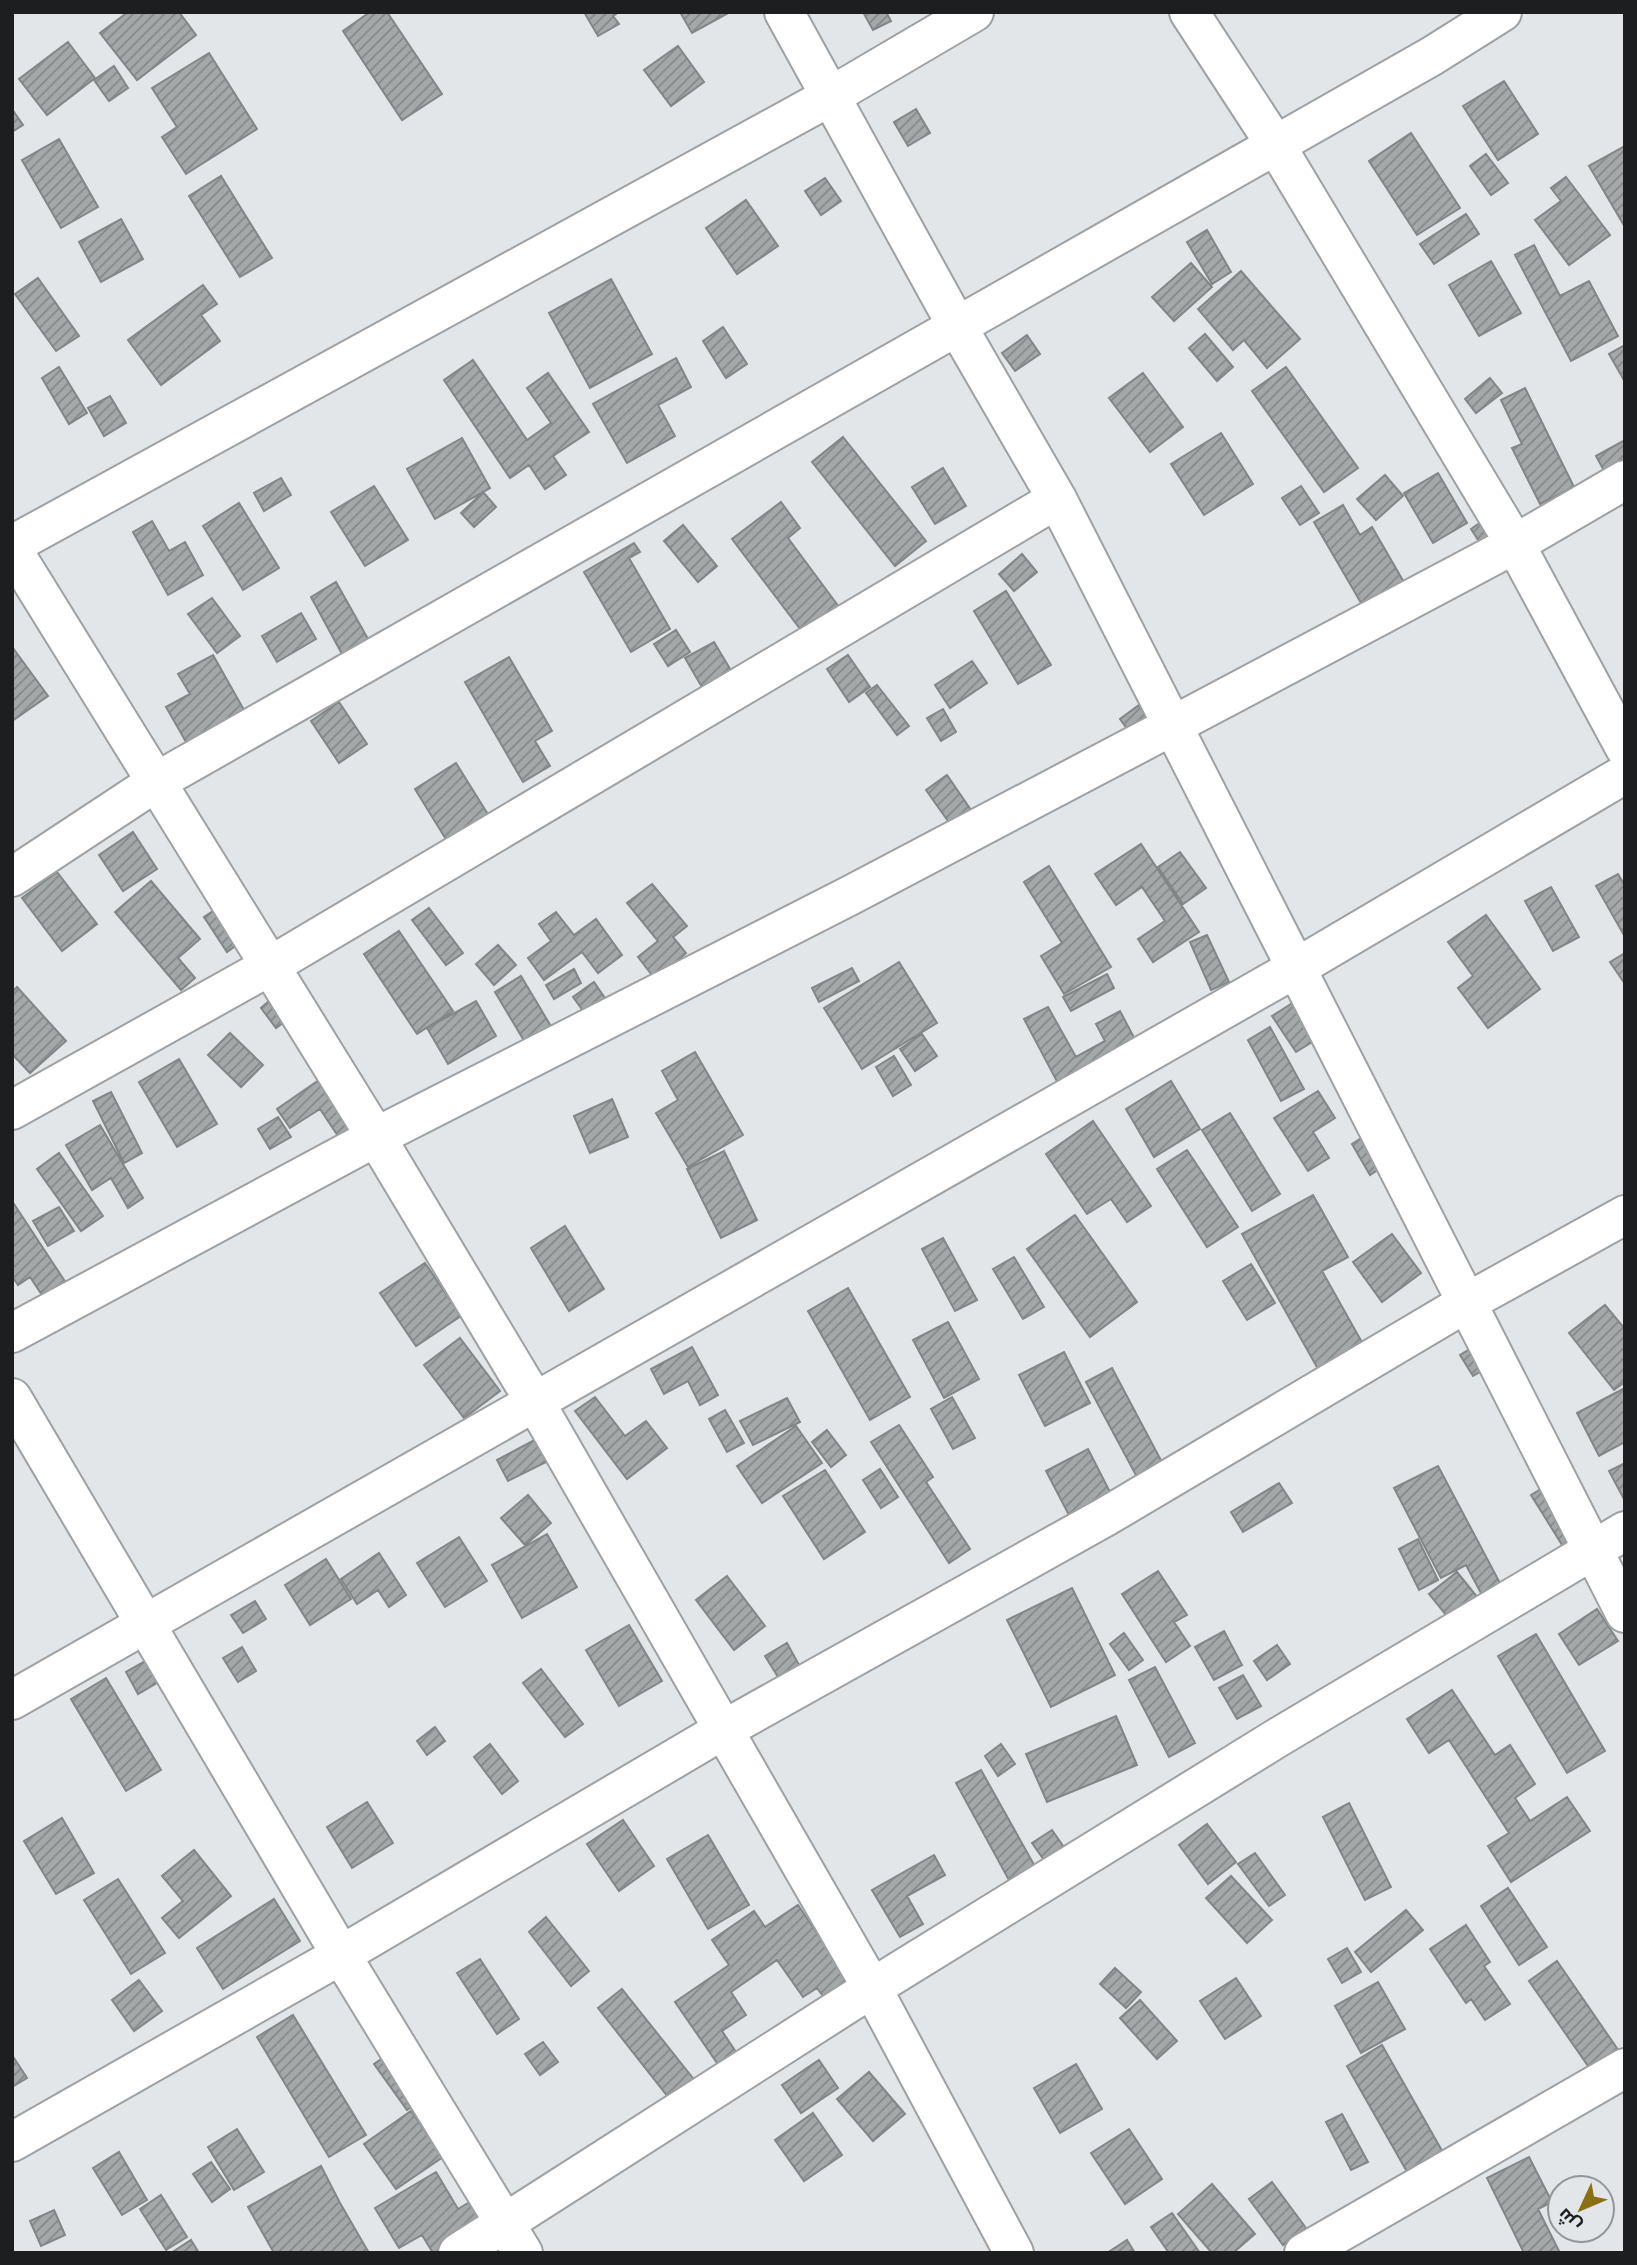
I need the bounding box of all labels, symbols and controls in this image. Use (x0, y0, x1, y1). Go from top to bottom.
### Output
north arrow (1546, 2174, 1616, 2244)
text: ش (1552, 2204, 1586, 2238)

